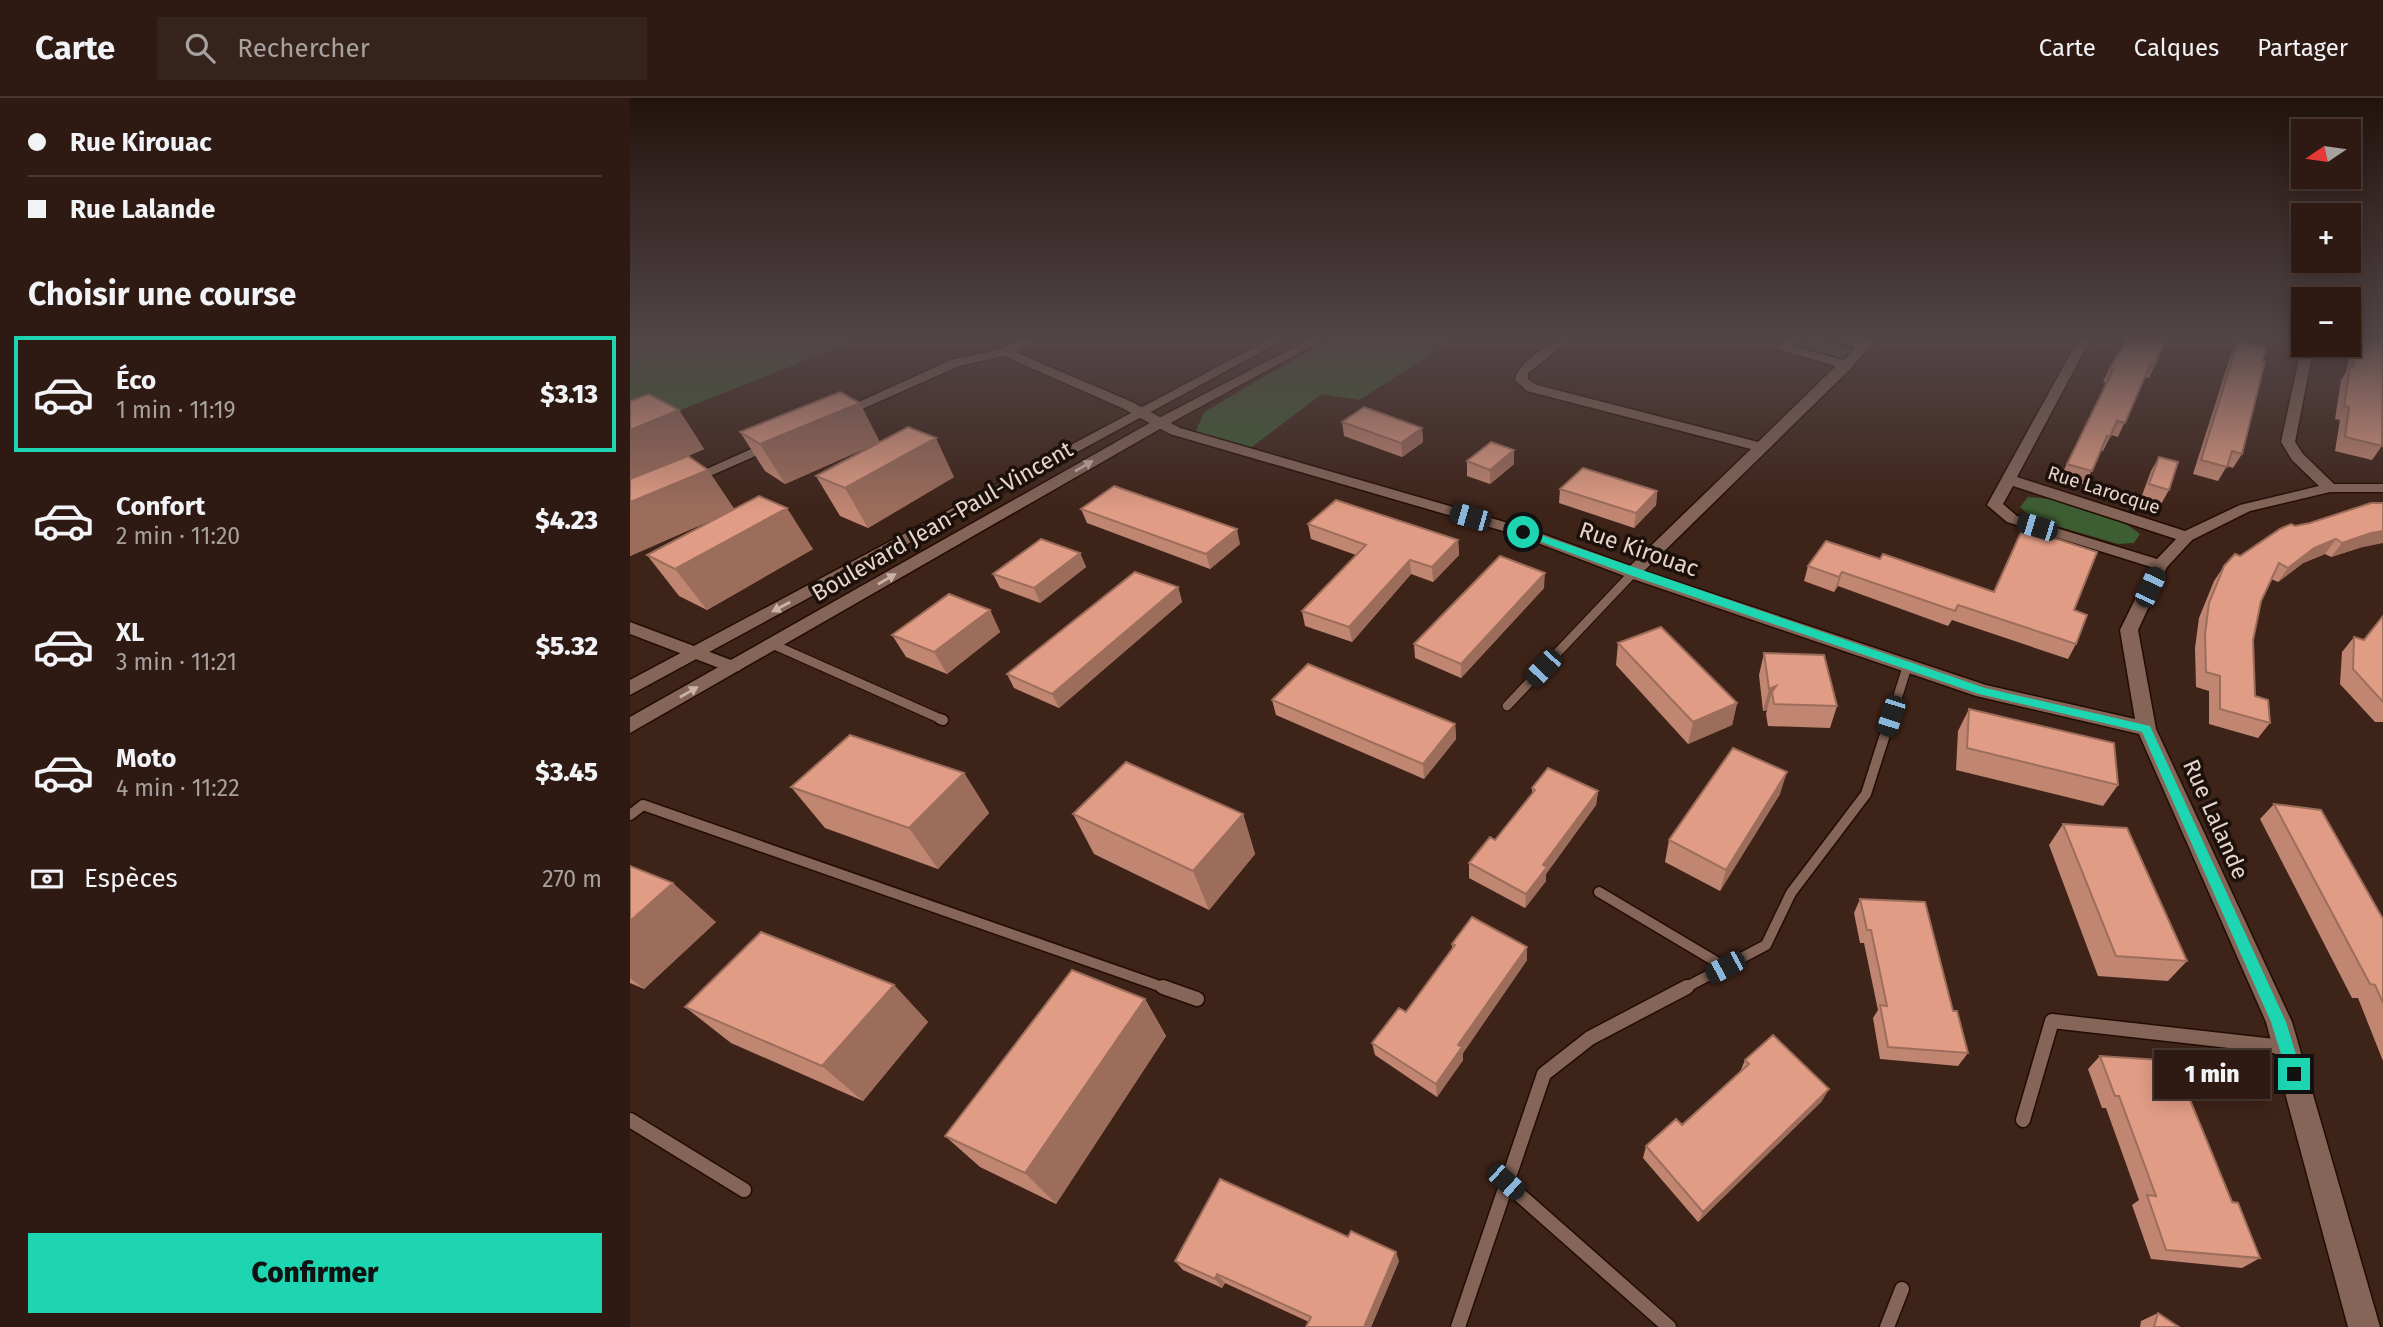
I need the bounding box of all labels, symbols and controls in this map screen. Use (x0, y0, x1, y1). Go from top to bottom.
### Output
search box (157, 17, 647, 80)
text: Carte (35, 28, 115, 68)
icon: search (181, 29, 219, 67)
text: Rechercher (237, 33, 370, 64)
text: Carte (2039, 34, 2096, 62)
text: Calques (2134, 34, 2219, 62)
text: Partager (2257, 34, 2348, 62)
north arrow (2291, 119, 2361, 189)
map controls (2291, 119, 2361, 357)
text: Rue Kirouac (70, 127, 212, 158)
text: Rue Lalande (70, 194, 215, 225)
button: + (2291, 203, 2361, 273)
text: Choisir une course (28, 275, 296, 313)
button: − (2291, 287, 2361, 357)
icon: car (32, 363, 95, 426)
text: Éco (116, 365, 156, 396)
text: $3.13 (540, 379, 598, 410)
text: 1 min · 11:19 (116, 396, 236, 424)
street label: Boulevard Jean-Paul-Vincent (807, 434, 1078, 607)
one-way arrow (1075, 460, 1094, 472)
street label: Rue Larocque (2045, 461, 2163, 519)
icon: car (32, 489, 95, 552)
text: Confort (116, 491, 205, 522)
car (1447, 501, 1494, 533)
text: $4.23 (535, 505, 598, 536)
car (2014, 511, 2061, 543)
street label: Rue Kirouac (1576, 515, 1702, 583)
route start (1507, 516, 1539, 548)
text: 2 min · 11:20 (116, 522, 240, 550)
car (2132, 564, 2169, 610)
one-way arrow (877, 573, 896, 585)
one-way arrow (771, 601, 791, 612)
icon: car (32, 615, 95, 678)
text: XL (116, 617, 144, 648)
text: $5.32 (536, 631, 598, 662)
car (1521, 645, 1566, 691)
text: 3 min · 11:21 (116, 648, 237, 676)
one-way arrow (680, 686, 699, 698)
car (1875, 693, 1908, 739)
icon: car (32, 741, 95, 804)
text: Moto (116, 743, 176, 774)
street label: Rue Lalande (2177, 755, 2255, 883)
text: $3.45 (535, 757, 598, 788)
text: 4 min · 11:22 (116, 774, 240, 802)
icon: cash (28, 860, 66, 898)
text: Espèces (84, 863, 178, 894)
text: 270 m (542, 865, 602, 893)
car (1702, 948, 1749, 986)
callout: 1 min (2154, 1049, 2270, 1098)
route end (2278, 1058, 2310, 1090)
text: 1 min (2184, 1060, 2240, 1088)
car (1484, 1160, 1529, 1204)
button: Confirmer (28, 1233, 602, 1313)

